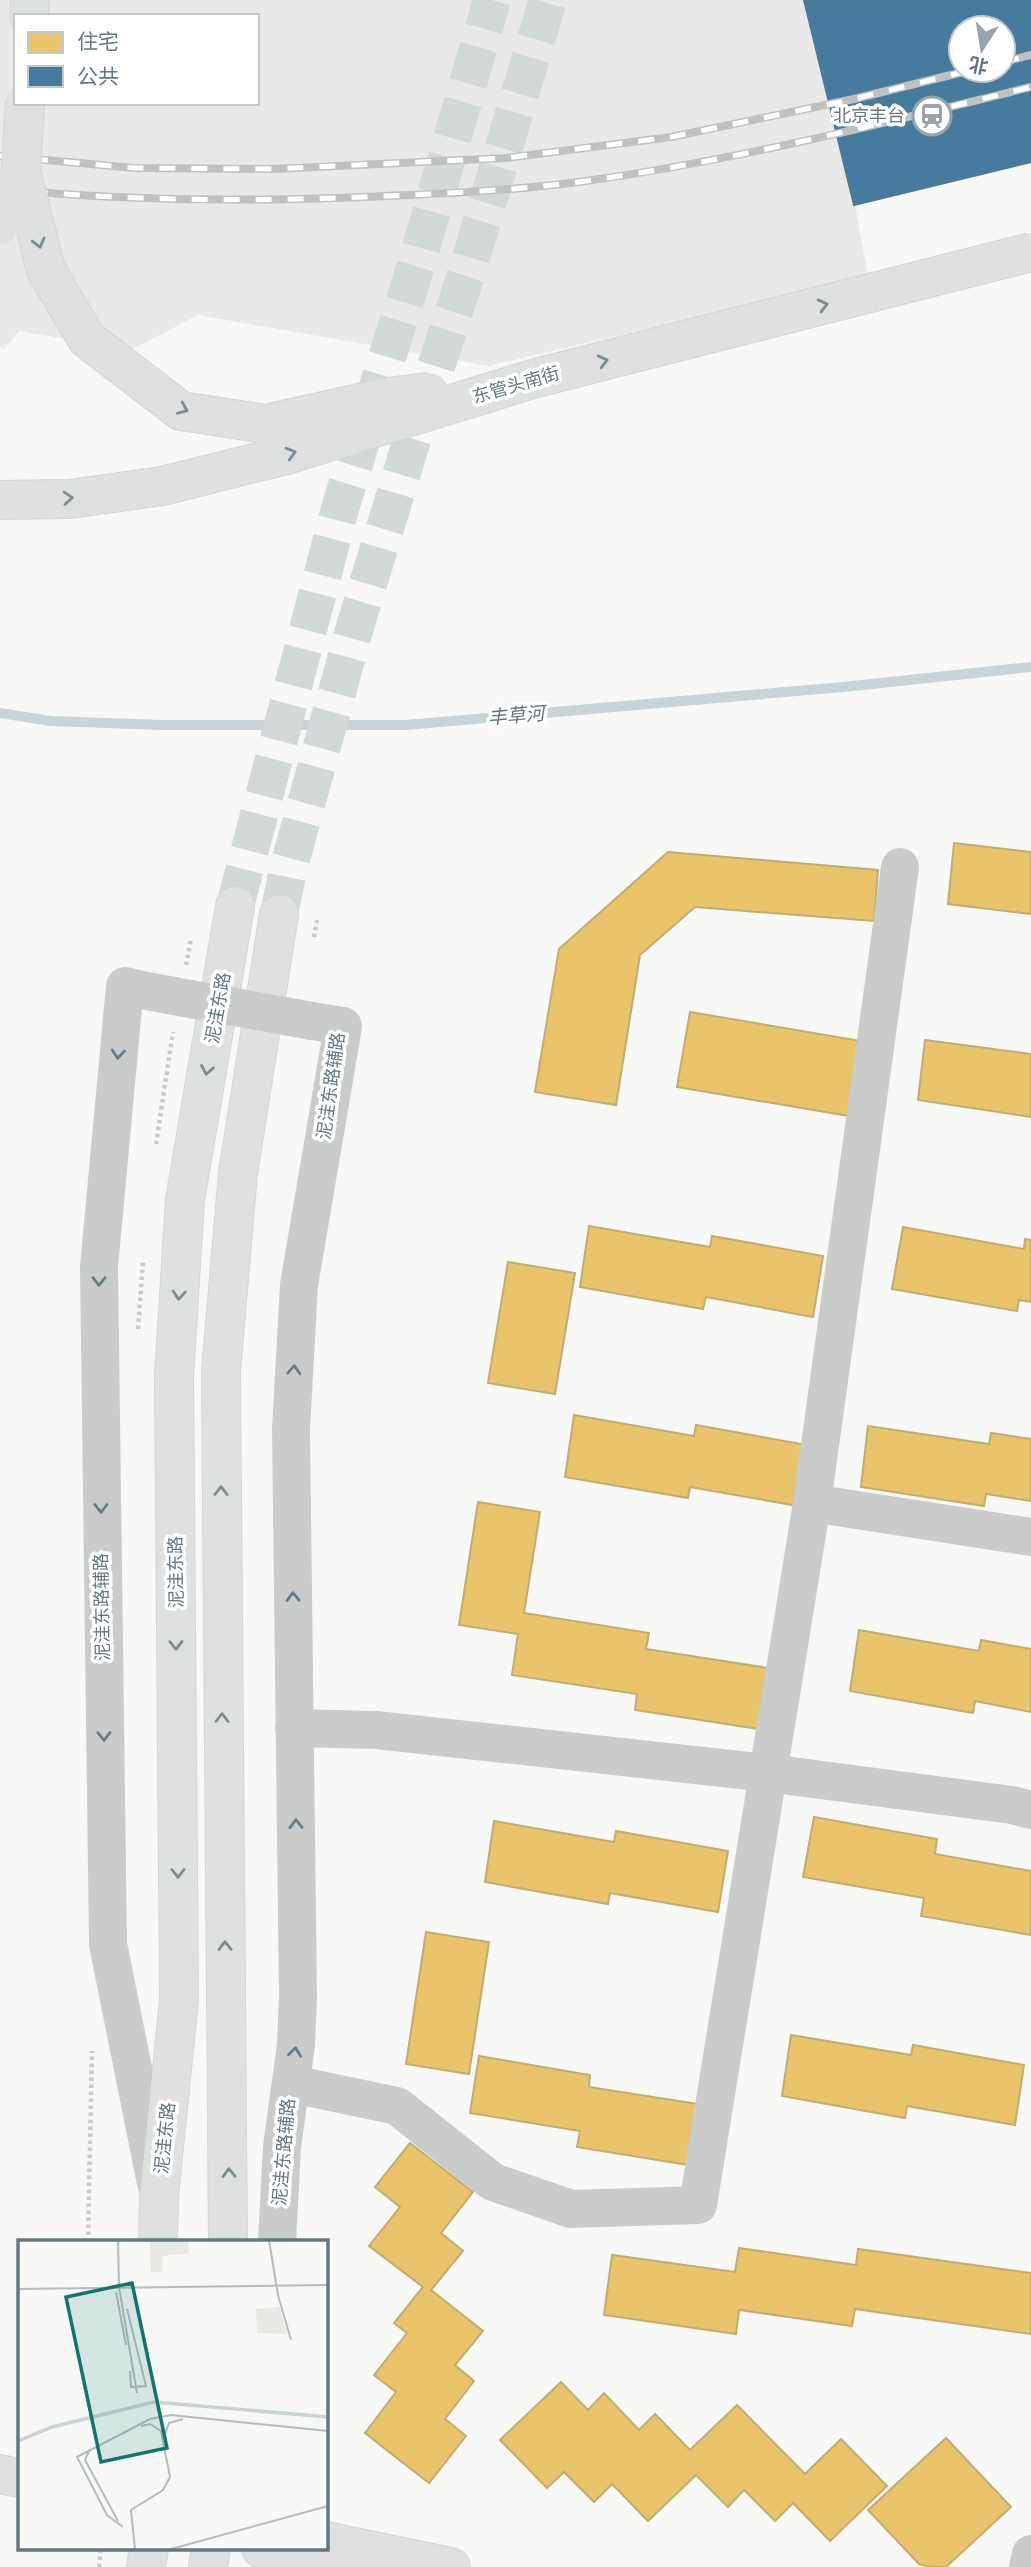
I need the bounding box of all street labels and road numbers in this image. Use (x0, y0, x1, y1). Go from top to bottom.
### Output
street label: 东管头南街 (469, 361, 562, 408)
street label: 泥洼东路 (200, 970, 235, 1045)
street label: 泥洼东路辅路 (312, 1031, 349, 1141)
street label: 泥洼东路 (163, 1536, 188, 1608)
street label: 泥洼东路辅路 (89, 1553, 114, 1661)
street label: 泥洼东路辅路 (267, 2097, 300, 2207)
street label: 泥洼东路 (149, 2101, 180, 2175)

